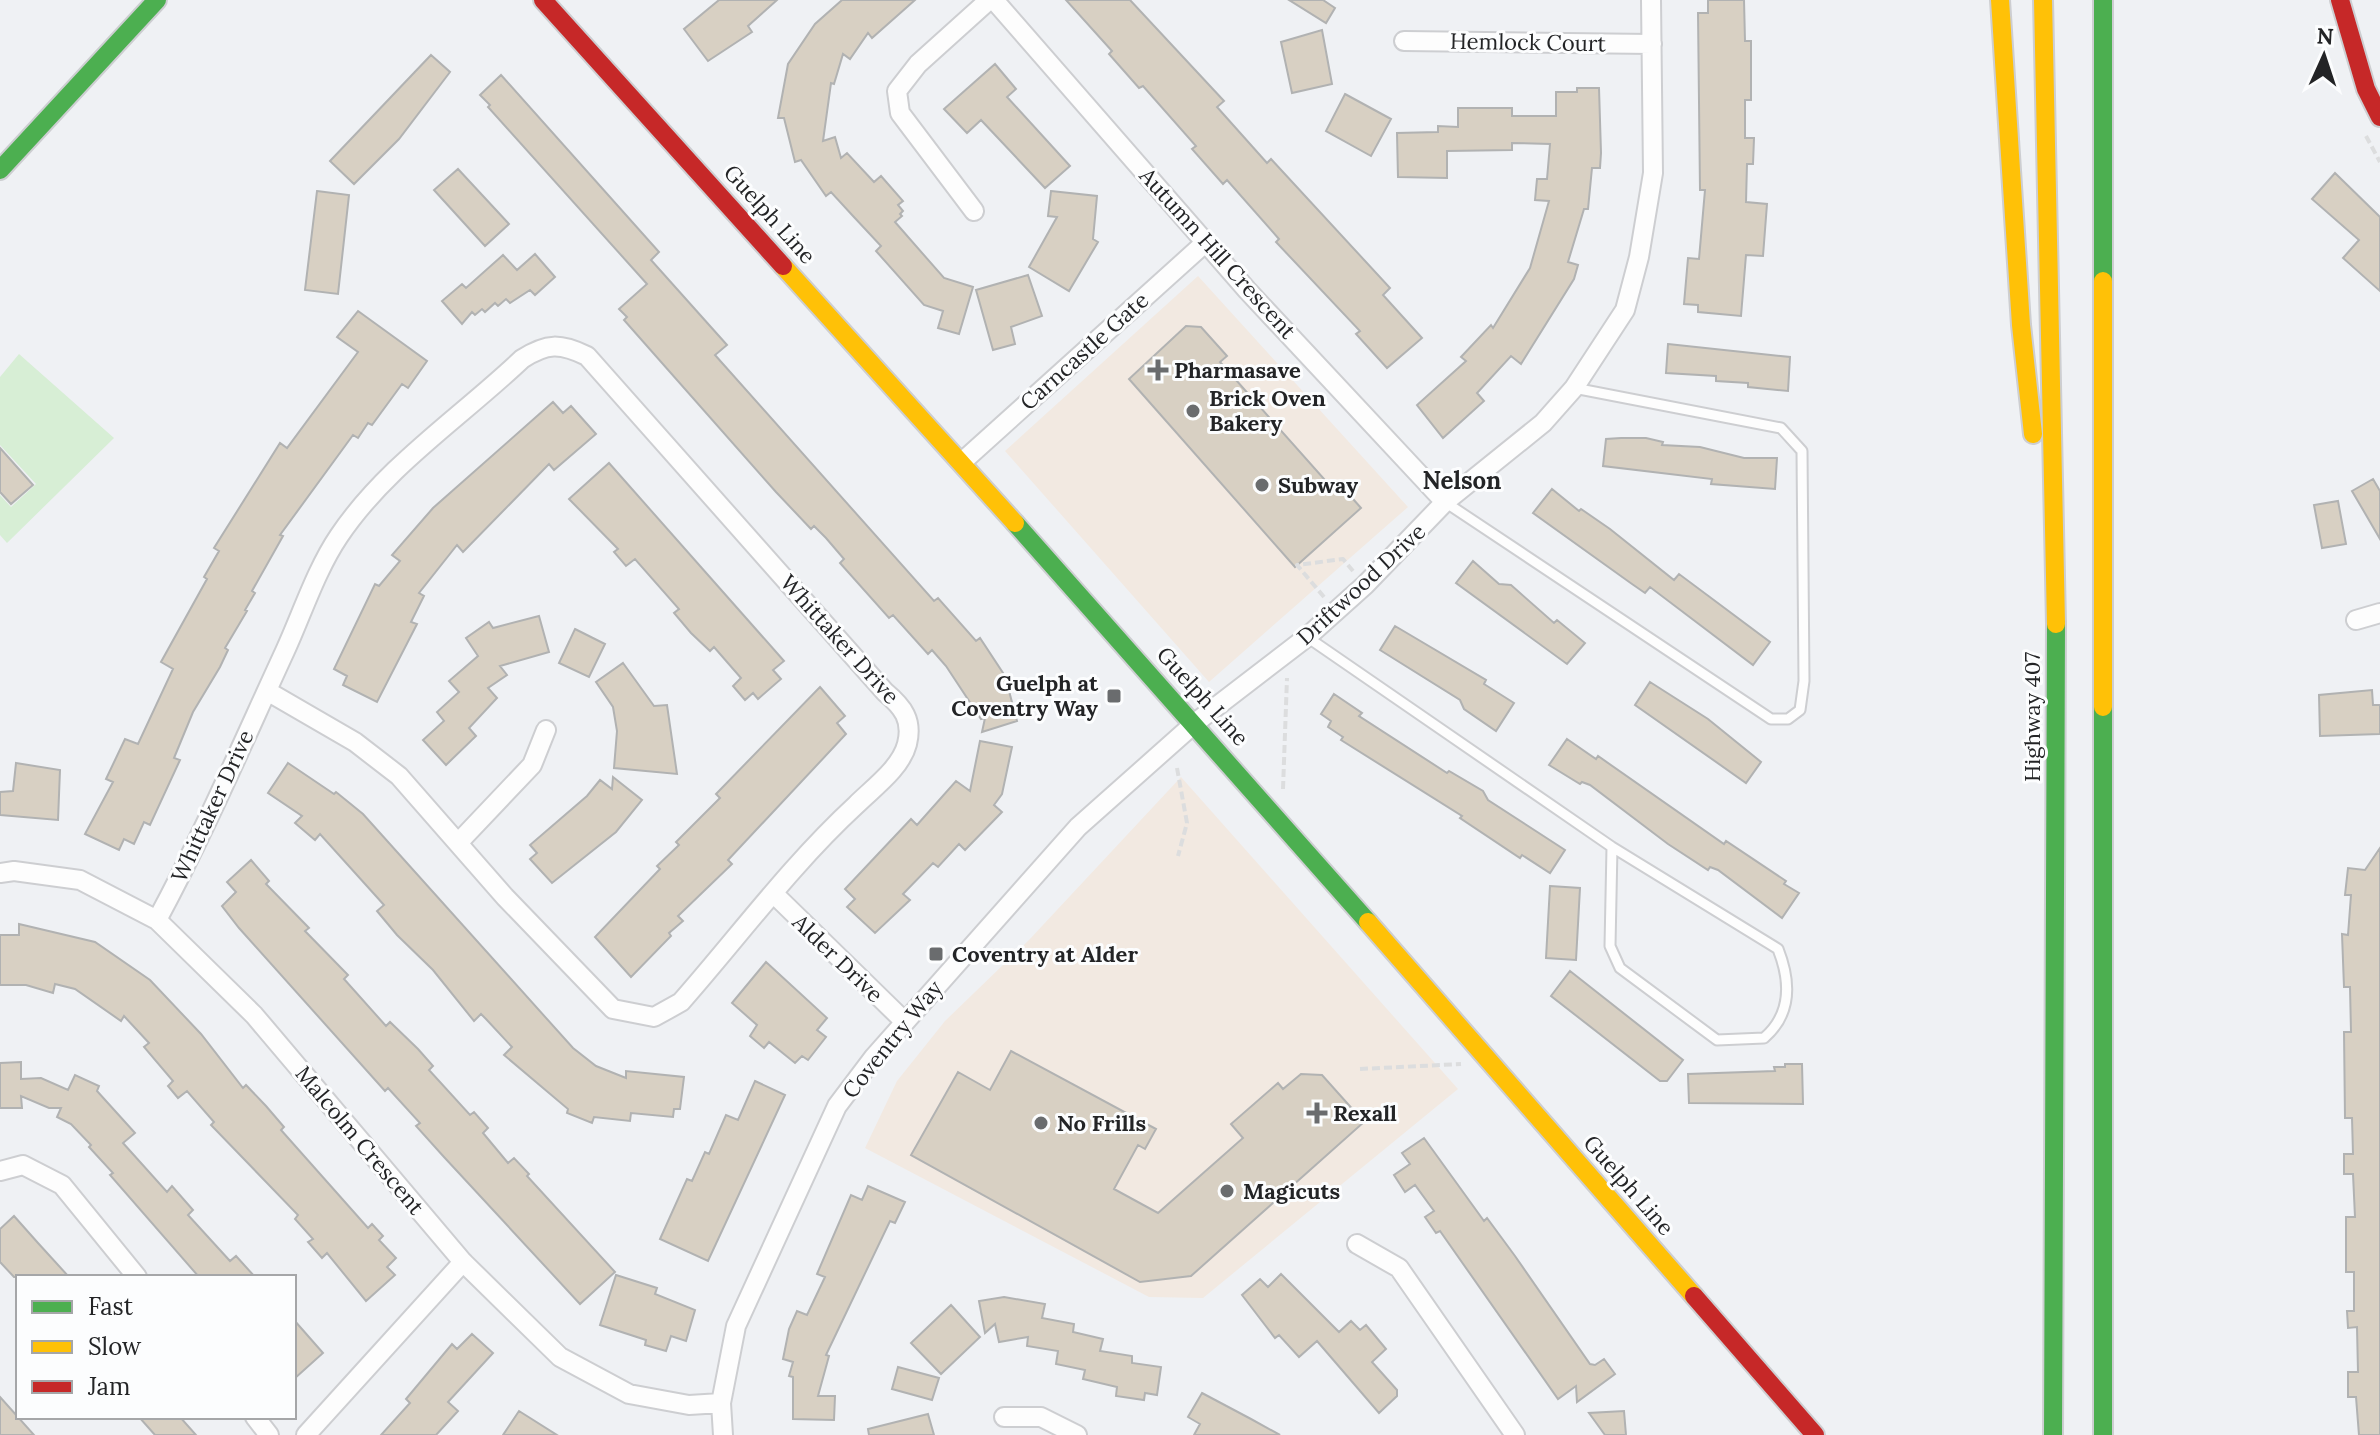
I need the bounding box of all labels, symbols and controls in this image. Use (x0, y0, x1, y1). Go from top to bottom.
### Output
north arrow (2284, 16, 2364, 96)
text: N (2316, 22, 2334, 50)
street label: Hemlock Court (1450, 27, 1607, 57)
street label: Guelph Line (718, 159, 822, 270)
street label: Autumn Hill Crescent (1133, 161, 1302, 345)
street label: Carncastle Gate (1014, 286, 1154, 416)
place label: Pharmasave (1174, 356, 1301, 384)
marker: Pharmasave (1149, 361, 1167, 379)
place label: Brick Oven Bakery (1209, 384, 1326, 437)
marker: Brick Oven Bakery (1184, 402, 1202, 420)
district label: Nelson (1423, 465, 1501, 496)
place label: Subway (1278, 471, 1359, 499)
marker: Subway (1253, 476, 1271, 494)
street label: Driftwood Drive (1291, 517, 1431, 651)
street label: Whittaker Drive (775, 568, 906, 710)
street label: Guelph Line (1151, 641, 1255, 752)
street label: Highway 407 (2018, 652, 2046, 782)
place label: Guelph at Coventry Way (951, 669, 1099, 722)
marker: Guelph at Coventry Way (1105, 687, 1123, 705)
street label: Whittaker Drive (165, 725, 260, 887)
street label: Alder Drive (786, 907, 889, 1008)
place label: Coventry at Alder (952, 940, 1138, 968)
marker: Coventry at Alder (927, 945, 945, 963)
street label: Coventry Way (836, 974, 948, 1104)
street label: Malcolm Crescent (290, 1060, 431, 1220)
place label: Rexall (1333, 1099, 1397, 1127)
marker: Rexall (1308, 1104, 1326, 1122)
place label: No Frills (1057, 1109, 1146, 1137)
marker: No Frills (1032, 1114, 1050, 1132)
street label: Guelph Line (1578, 1129, 1680, 1241)
place label: Magicuts (1243, 1177, 1340, 1205)
marker: Magicuts (1218, 1182, 1236, 1200)
legend (16, 1275, 296, 1419)
text: Fast (88, 1291, 134, 1322)
text: Slow (88, 1331, 142, 1362)
text: Jam (87, 1371, 130, 1402)

